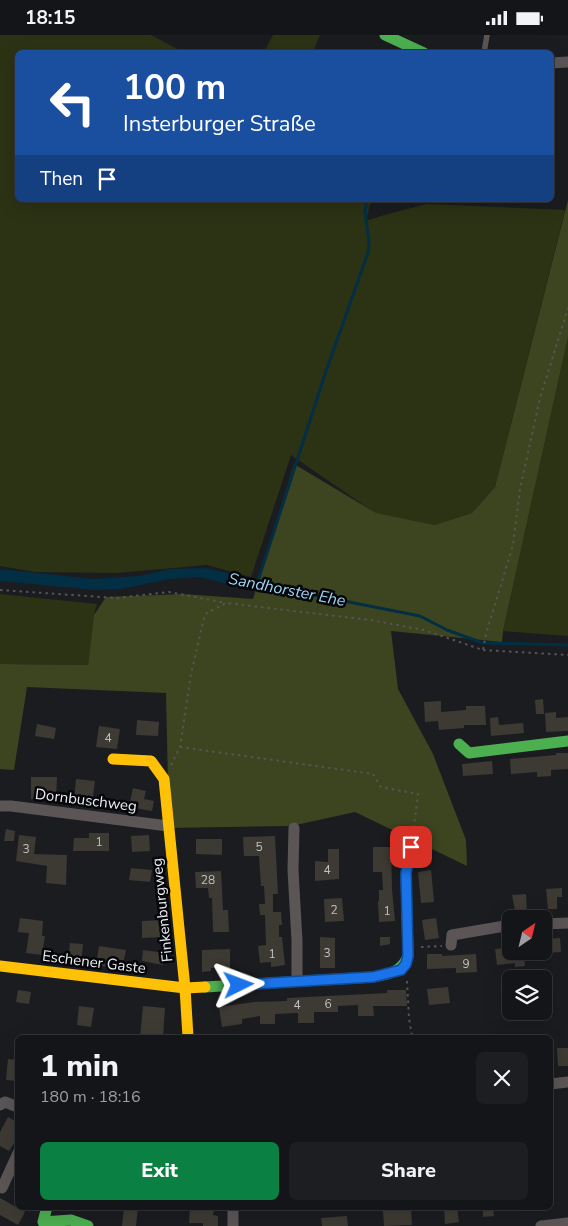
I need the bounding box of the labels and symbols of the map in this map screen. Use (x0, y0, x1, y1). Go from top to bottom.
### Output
water label: Sandhorster Ehe (227, 568, 348, 612)
house number: 4 (104, 730, 112, 746)
street label: Dornbuschweg (34, 784, 138, 816)
pin (390, 826, 432, 868)
house number: 1 (95, 834, 103, 850)
house number: 5 (255, 839, 263, 855)
house number: 3 (22, 841, 30, 857)
street label: Finkenburgweg (147, 857, 177, 963)
house number: 4 (323, 862, 331, 878)
house number: 28 (201, 872, 215, 888)
house number: 2 (330, 902, 338, 918)
house number: 1 (383, 903, 391, 919)
north arrow (502, 910, 552, 960)
house number: 3 (323, 945, 331, 961)
street label: Eschener Gaste (41, 946, 147, 978)
house number: 1 (268, 946, 276, 962)
house number: 9 (462, 956, 470, 972)
position arrow (212, 958, 264, 1010)
house number: 6 (324, 996, 332, 1012)
house number: 4 (293, 997, 301, 1013)

